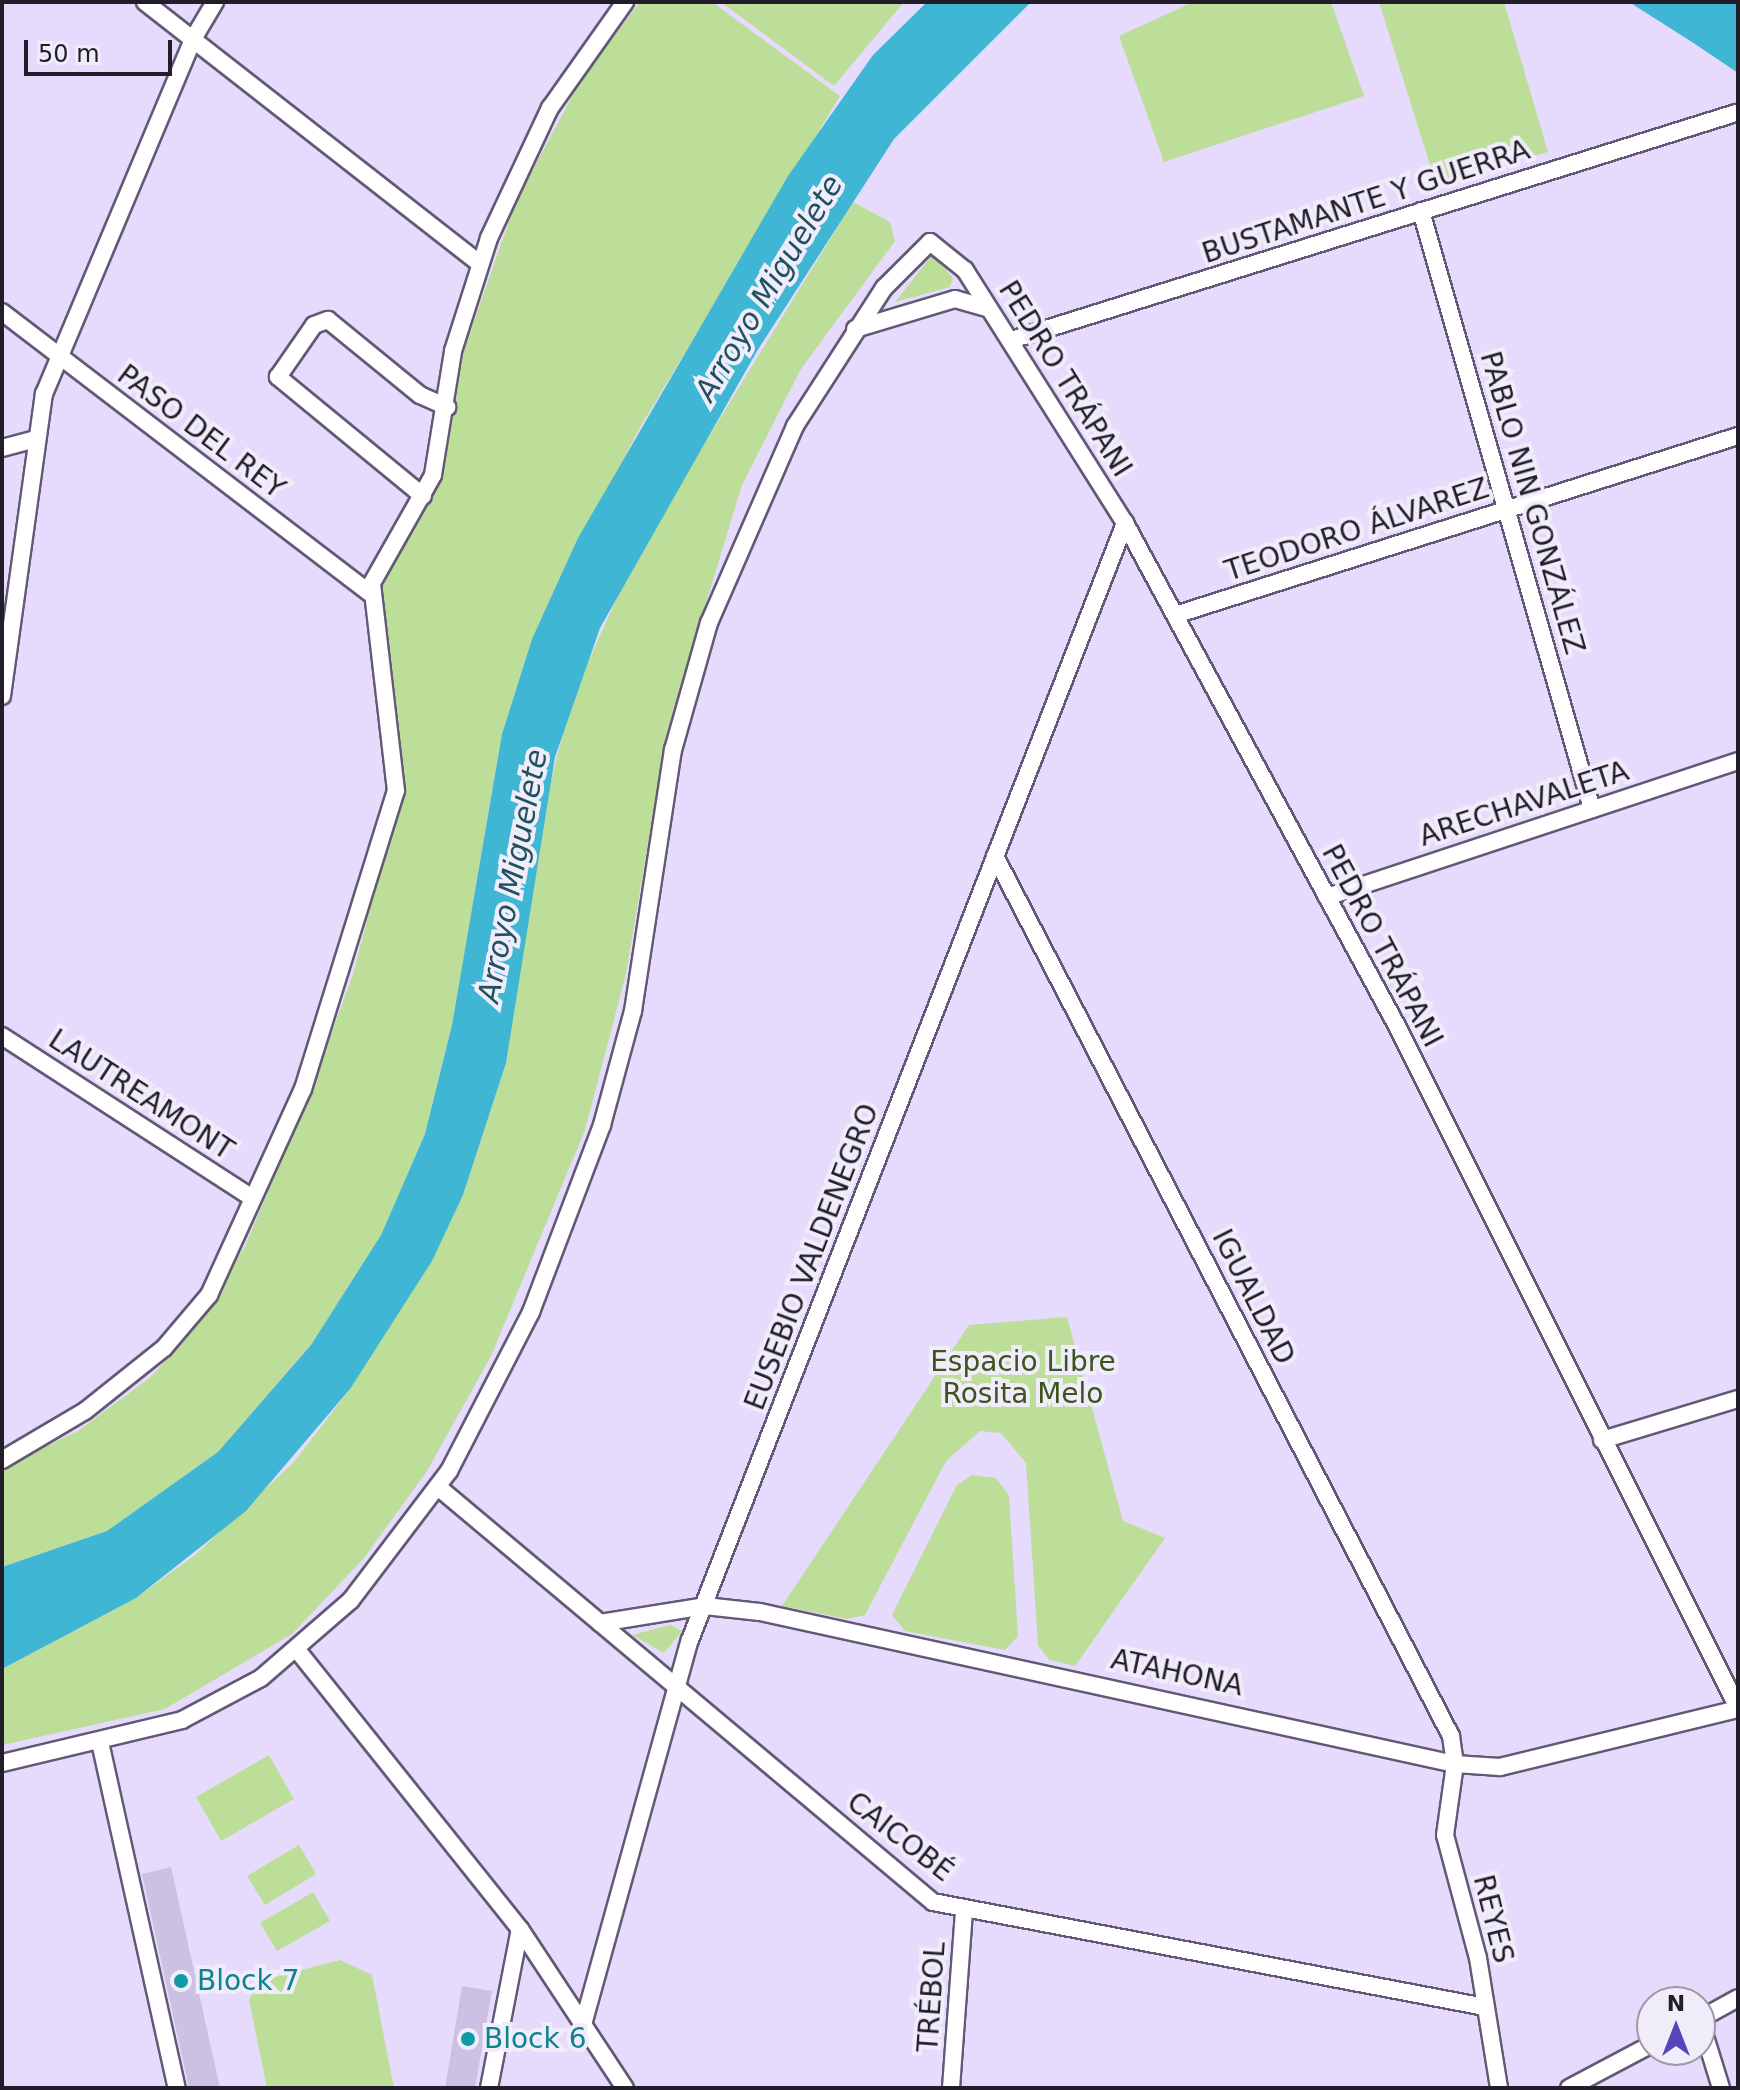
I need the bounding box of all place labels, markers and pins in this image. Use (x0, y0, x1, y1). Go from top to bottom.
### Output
place label: Block 7 (197, 1964, 299, 1998)
marker: Block 7 (172, 1972, 190, 1990)
place label: Block 6 (484, 2022, 586, 2056)
marker: Block 6 (459, 2030, 477, 2048)

